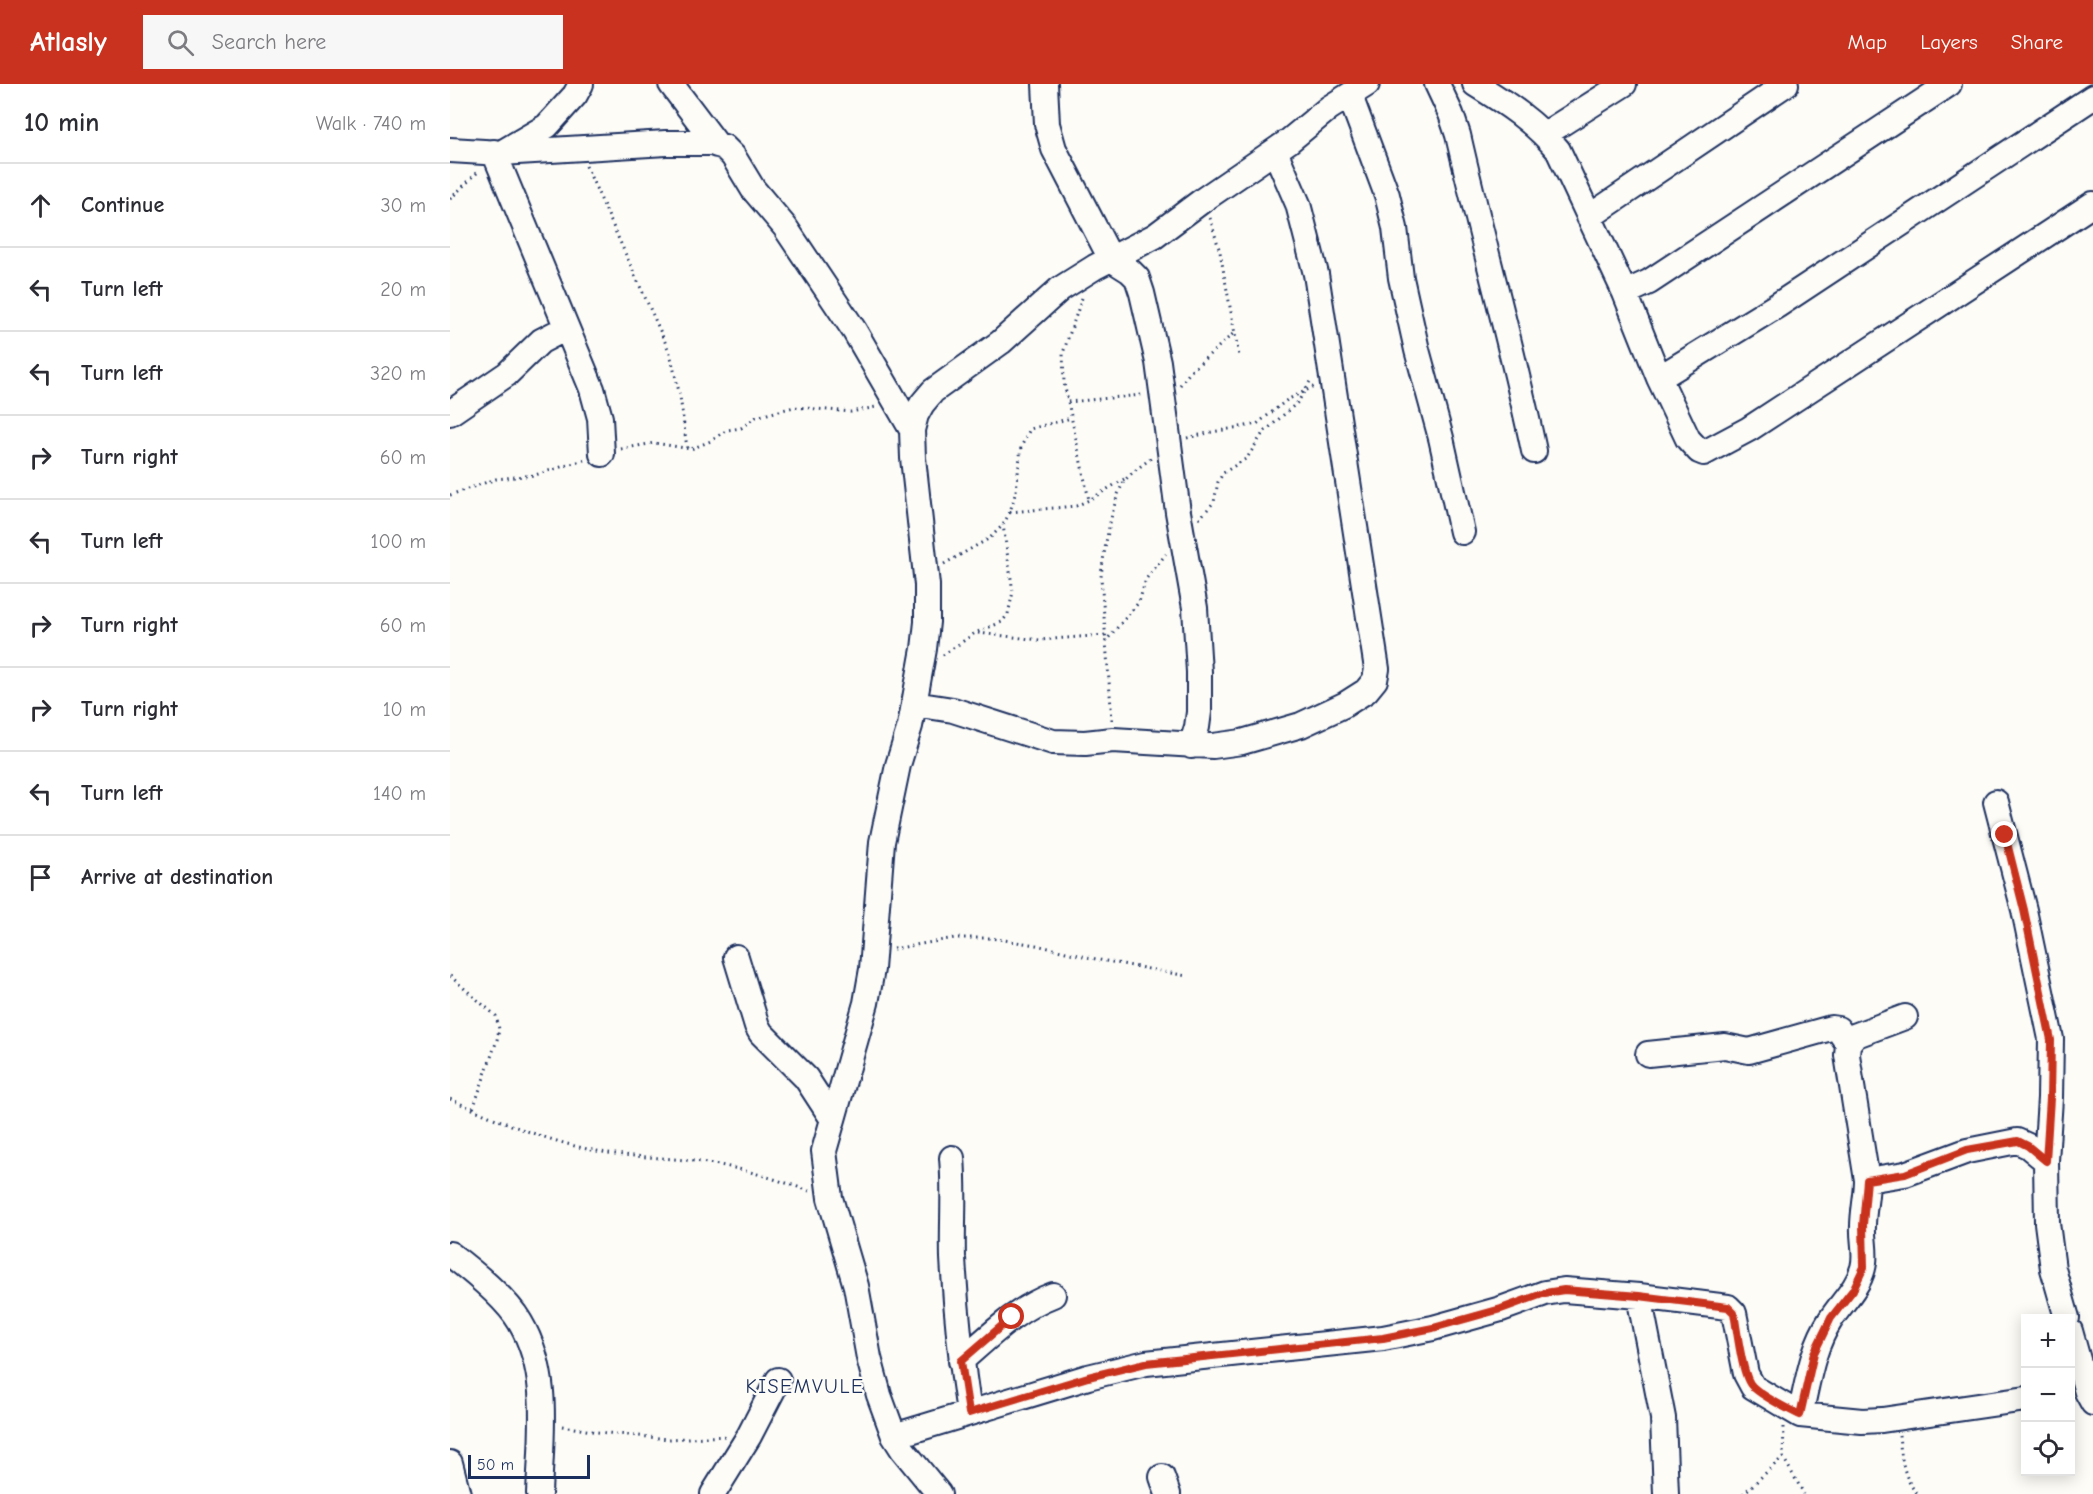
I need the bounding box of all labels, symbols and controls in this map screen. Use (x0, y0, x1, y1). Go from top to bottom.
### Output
search box (143, 15, 563, 69)
text: Atlasly (30, 26, 107, 58)
icon: search (164, 26, 197, 59)
text: Search here (212, 29, 326, 55)
text: Map (1848, 30, 1887, 54)
text: Layers (1920, 30, 1978, 54)
text: Share (2011, 30, 2063, 54)
text: 10 min (24, 108, 99, 138)
text: Walk · 740 m (316, 112, 426, 135)
icon: ahead (24, 189, 57, 222)
text: Continue (81, 192, 164, 218)
text: 30 m (380, 194, 426, 217)
icon: left (24, 273, 57, 306)
text: Turn left (81, 276, 163, 302)
text: 20 m (380, 278, 426, 301)
icon: left (24, 357, 57, 390)
text: Turn left (81, 360, 163, 386)
text: 320 m (370, 362, 426, 385)
icon: right (24, 441, 57, 474)
text: Turn right (81, 444, 178, 470)
text: 60 m (380, 446, 426, 469)
icon: left (24, 525, 57, 558)
text: Turn left (81, 528, 163, 554)
text: 100 m (371, 530, 426, 553)
icon: right (24, 609, 57, 642)
text: Turn right (81, 612, 178, 638)
text: 60 m (380, 614, 426, 637)
icon: right (24, 693, 57, 726)
text: Turn right (81, 696, 178, 722)
text: 10 m (383, 698, 426, 721)
icon: left (24, 777, 57, 810)
text: Turn left (81, 780, 163, 806)
text: 140 m (373, 782, 426, 805)
route end (1991, 821, 2017, 847)
icon: arrive (24, 861, 57, 894)
text: Arrive at destination (81, 864, 273, 890)
route start (998, 1303, 1024, 1329)
map controls (2021, 1314, 2075, 1476)
button: + (2021, 1314, 2075, 1368)
button: − (2021, 1368, 2075, 1422)
district label: KISEMVULE (746, 1375, 865, 1398)
button: locate (2021, 1422, 2075, 1476)
scale bar (468, 1452, 590, 1480)
text: 50 m (477, 1456, 514, 1474)

